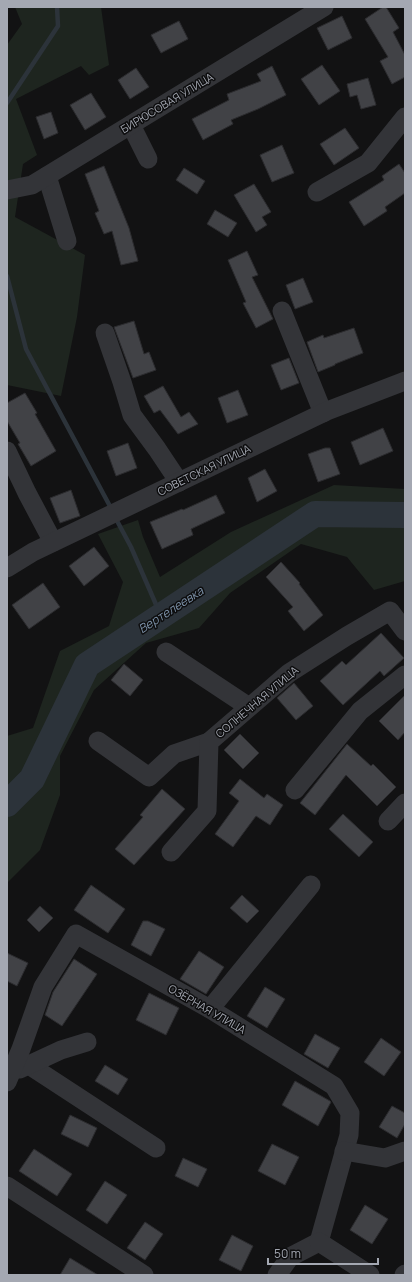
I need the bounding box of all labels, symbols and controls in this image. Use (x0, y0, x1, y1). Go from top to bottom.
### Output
street label: БИРЮСОВАЯ УЛИЦА (118, 69, 216, 136)
street label: СОВЕТСКАЯ УЛИЦА (155, 440, 253, 499)
water label: Вертелеевка (135, 581, 208, 637)
street label: СОЛНЕЧНАЯ УЛИЦА (212, 662, 301, 741)
street label: ОЗЁРНАЯ УЛИЦА (166, 980, 249, 1037)
scale bar (268, 1240, 378, 1266)
text: 50 m (274, 1245, 301, 1262)

